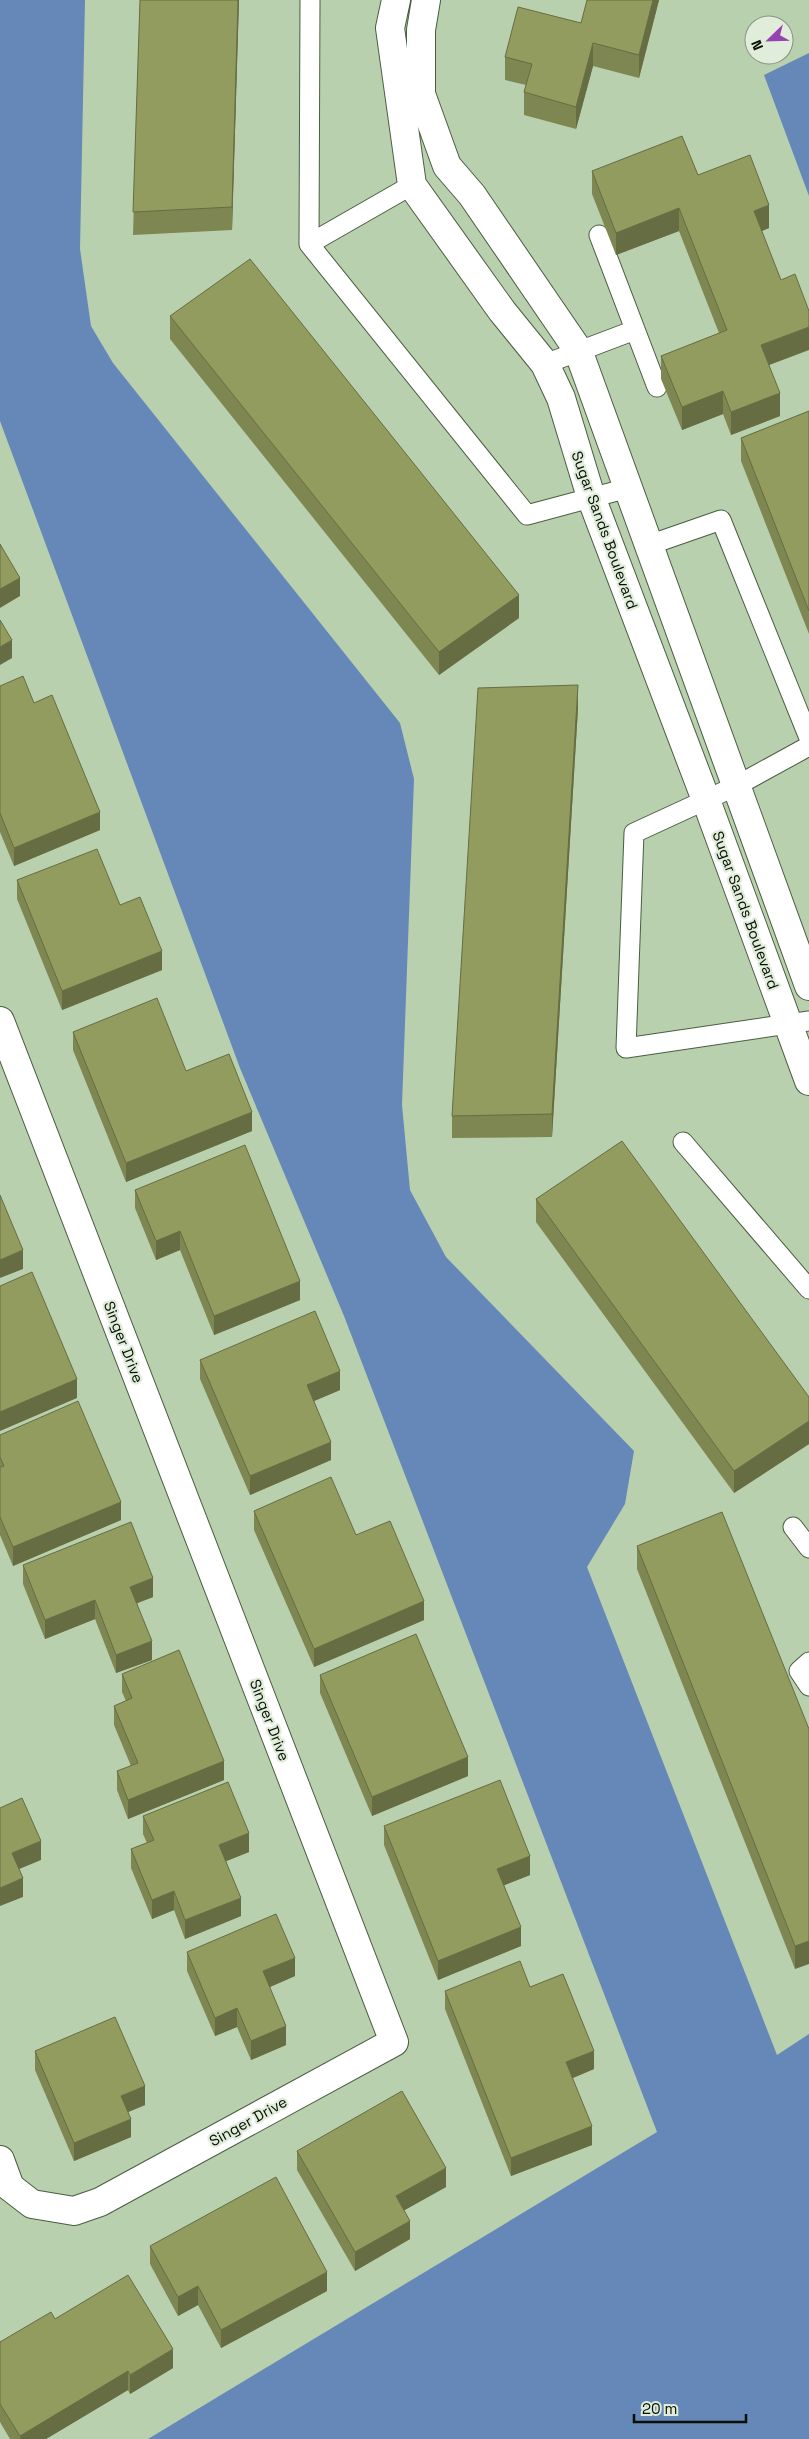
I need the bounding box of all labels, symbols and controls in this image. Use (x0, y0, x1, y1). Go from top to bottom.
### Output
north arrow (744, 15, 794, 65)
text: N (747, 37, 767, 53)
street label: Sugar Sands Boulevard (568, 448, 642, 612)
street label: Sugar Sands Boulevard (709, 828, 783, 992)
street label: Singer Drive (100, 1298, 148, 1386)
street label: Singer Drive (246, 1676, 294, 1764)
street label: Singer Drive (206, 2092, 290, 2150)
scale bar (634, 2392, 746, 2424)
text: 20 m (642, 2399, 677, 2418)

